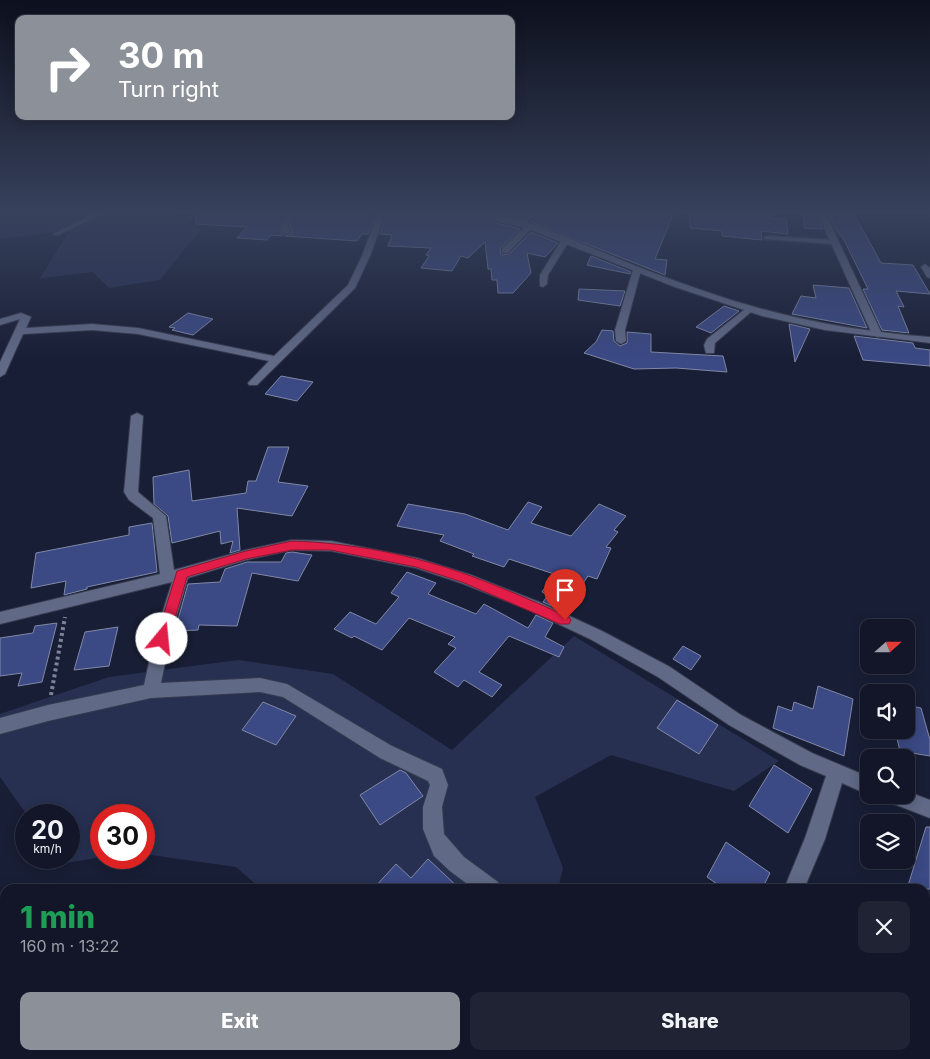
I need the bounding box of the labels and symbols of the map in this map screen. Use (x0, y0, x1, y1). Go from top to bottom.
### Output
pin (544, 569, 586, 620)
position arrow (135, 612, 187, 664)
north arrow (860, 619, 915, 674)
speed limit sign: 30 (90, 804, 155, 869)

